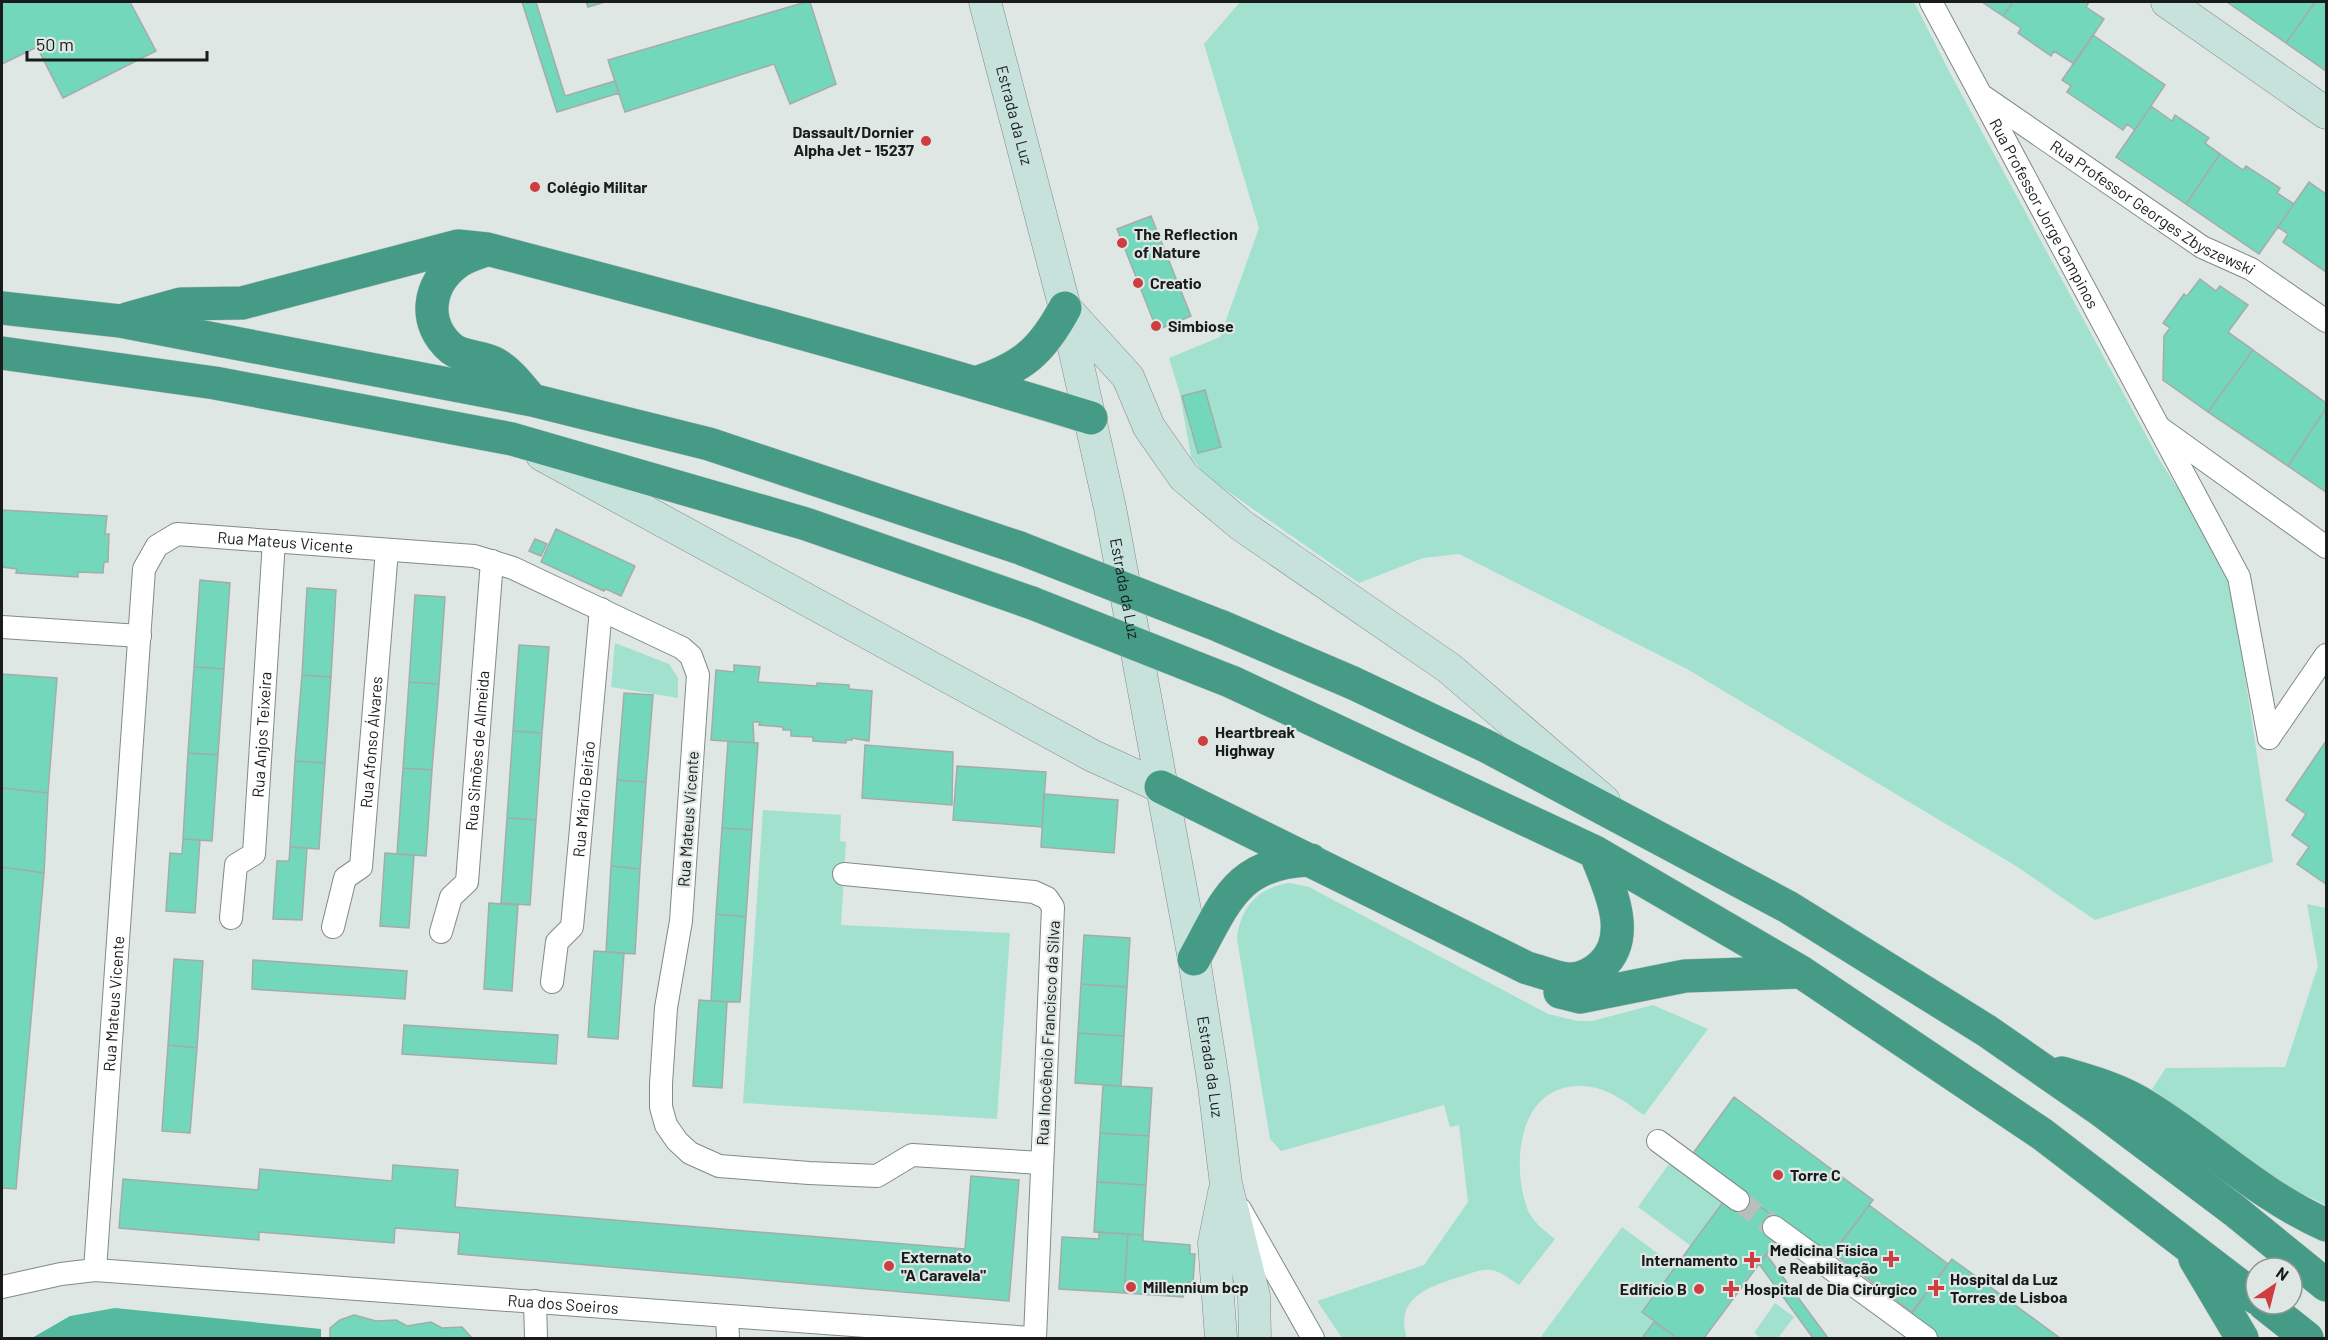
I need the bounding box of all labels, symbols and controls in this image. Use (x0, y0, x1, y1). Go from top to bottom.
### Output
scale bar (27, 24, 207, 62)
text: 50 m (36, 33, 74, 55)
street label: Estrada da Luz (993, 63, 1037, 167)
street label: Rua Professor Jorge Campinos (1986, 115, 2103, 312)
place label: Dassault/Dornier Alpha Jet - 15237 (792, 122, 914, 159)
marker: Dassault/Dornier Alpha Jet - 15237 (919, 134, 933, 148)
street label: Rua Professor Georges Zbyszewski (2047, 136, 2259, 278)
place label: Colégio Militar (547, 177, 647, 196)
marker: Colégio Militar (528, 180, 542, 194)
place label: The Reflection of Nature (1134, 224, 1238, 261)
marker: The Reflection of Nature (1115, 236, 1129, 250)
place label: Creatio (1150, 273, 1202, 292)
marker: Creatio (1131, 276, 1145, 290)
place label: Simbiose (1168, 316, 1234, 335)
marker: Simbiose (1149, 319, 1163, 333)
street label: Rua Mateus Vicente (217, 527, 354, 556)
street label: Estrada da Luz (1107, 536, 1144, 640)
street label: Rua Simões de Almeida (461, 670, 492, 832)
street label: Rua Anjos Teixeira (248, 671, 275, 798)
street label: Rua Afonso Álvares (356, 676, 386, 809)
place label: Heartbreak Highway (1215, 722, 1296, 759)
marker: Heartbreak Highway (1196, 734, 1210, 748)
street label: Rua Mário Beirão (568, 740, 598, 858)
street label: Rua Mateus Vicente (673, 751, 702, 887)
street label: Rua Inocêncio Francisco da Silva (1032, 920, 1063, 1146)
street label: Rua Mateus Vicente (99, 935, 127, 1072)
street label: Estrada da Luz (1194, 1015, 1228, 1118)
place label: Torre C (1790, 1165, 1841, 1184)
marker: Torre C (1771, 1168, 1785, 1182)
place label: Medicina Física e Reabilitação (1770, 1240, 1878, 1277)
place label: Externato "A Caravela" (901, 1247, 986, 1284)
place label: Internamento (1641, 1250, 1738, 1269)
marker: Medicina Física e Reabilitação (1882, 1250, 1900, 1268)
marker: Internamento (1743, 1251, 1761, 1269)
north arrow (2244, 1256, 2304, 1316)
marker: Externato "A Caravela" (882, 1259, 896, 1273)
text: N (2273, 1262, 2293, 1284)
place label: Hospital da Luz Torres de Lisboa (1950, 1269, 2067, 1306)
place label: Millennium bcp (1143, 1277, 1249, 1296)
place label: Edifício B (1620, 1279, 1687, 1298)
place label: Hospital de Dia Cirúrgico (1744, 1279, 1917, 1298)
marker: Hospital da Luz Torres de Lisboa (1927, 1279, 1945, 1297)
marker: Millennium bcp (1124, 1280, 1138, 1294)
marker: Hospital de Dia Cirúrgico (1722, 1280, 1740, 1298)
marker: Edifício B (1692, 1282, 1706, 1296)
street label: Rua dos Soeiros (507, 1290, 619, 1317)

